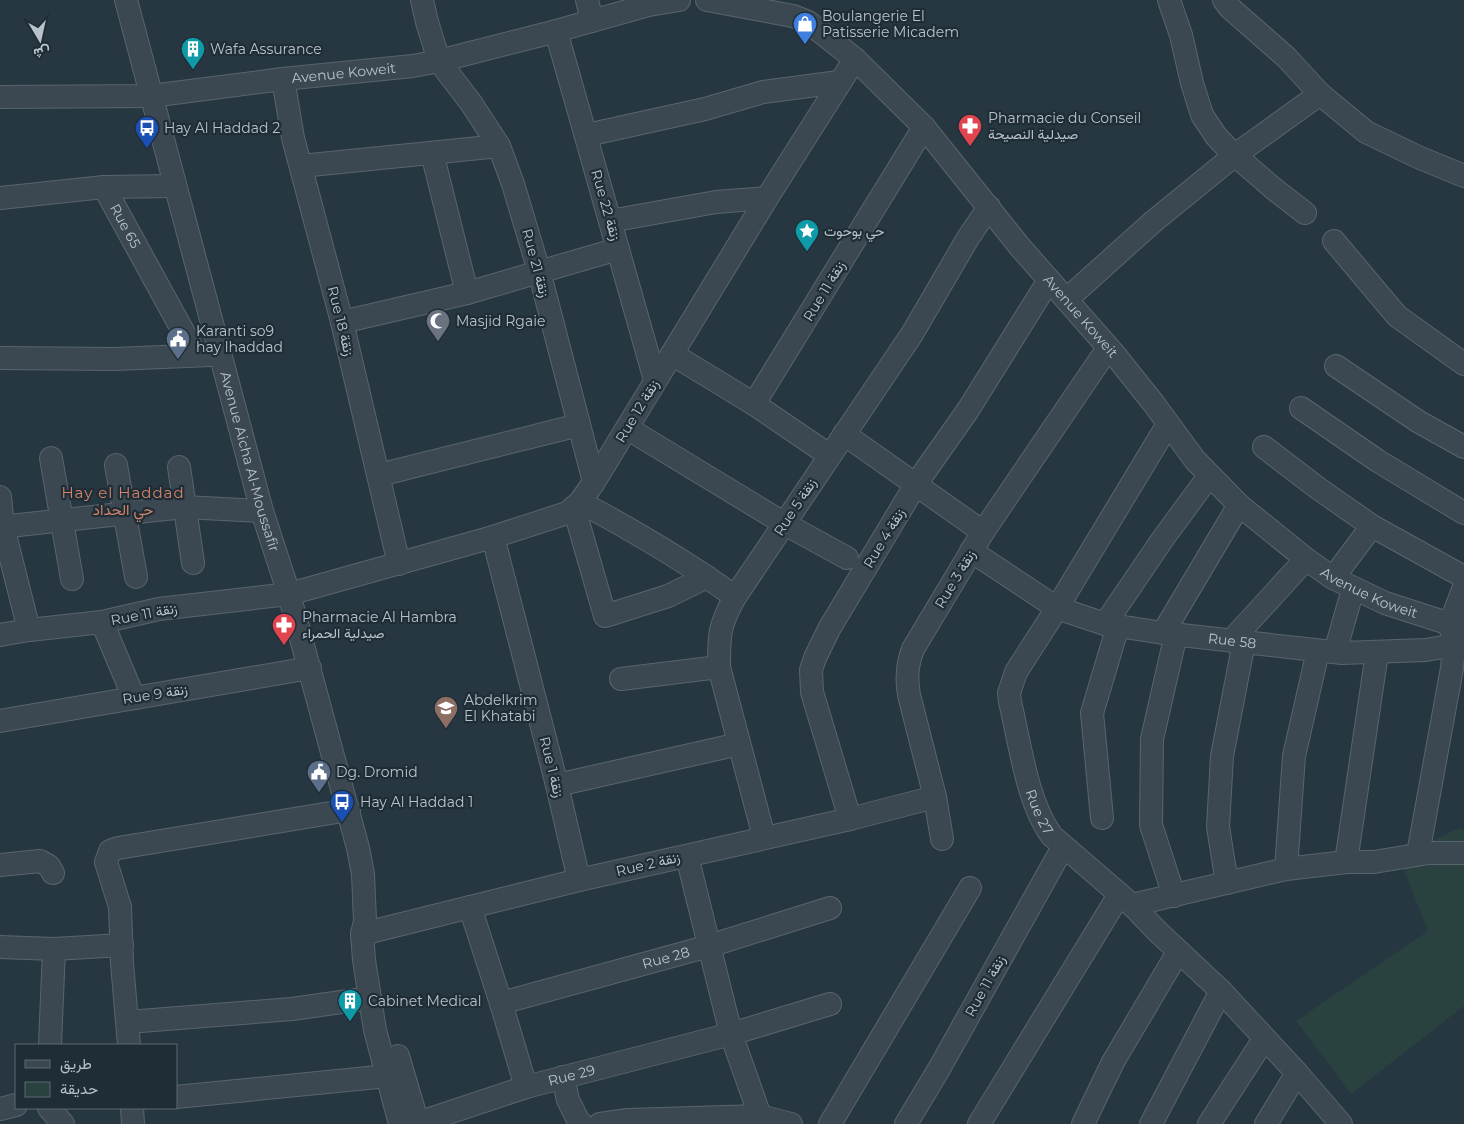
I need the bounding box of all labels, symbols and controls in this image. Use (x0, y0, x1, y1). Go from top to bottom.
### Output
place label: Boulangerie El Patisserie Micadem (822, 7, 959, 41)
shop icon: Boulangerie El Patisserie Micadem (792, 11, 818, 45)
north arrow (15, 15, 65, 65)
building icon: Wafa Assurance (180, 36, 206, 70)
place label: Wafa Assurance (210, 40, 322, 58)
text: ش (32, 43, 52, 63)
street label: Avenue Koweit (291, 59, 397, 87)
place label: Pharmacie du Conseil صيدلية النصيحة (988, 109, 1141, 143)
pharmacy icon: Pharmacie du Conseil صيدلية النصيحة (957, 113, 983, 147)
bus stop icon: Hay Al Haddad 2 (134, 115, 160, 149)
place label: Hay Al Haddad 2 (164, 119, 280, 137)
street label: Rue 22 زنقة (587, 167, 625, 243)
street label: Rue 65 (106, 201, 145, 251)
place icon: حي بوحوت (794, 218, 820, 252)
place label: حي بوحوت (824, 222, 884, 243)
street label: Rue 21 زنقة (518, 227, 554, 300)
street label: Rue 11 زنقة (799, 257, 849, 325)
street label: Avenue Koweit (1039, 271, 1122, 362)
street label: Rue 18 زنقة (324, 284, 358, 358)
mosque icon: Masjid Rgaie (425, 308, 451, 342)
place label: Masjid Rgaie (456, 312, 545, 330)
place label: Karanti so9 hay lhaddad (196, 322, 283, 356)
public building icon: Karanti so9 hay lhaddad (165, 326, 191, 360)
street label: Avenue Aicha Al-Moussafir (216, 370, 284, 555)
street label: Rue 12 زنقة (611, 376, 663, 446)
street label: Rue 5 زنقة (770, 475, 820, 539)
district label: Hay el Haddad حي الحداد (61, 483, 185, 523)
street label: Rue 4 زنقة (859, 505, 909, 571)
street label: Rue 3 زنقة (930, 546, 980, 612)
street label: Avenue Koweit (1317, 563, 1420, 622)
street label: Rue 11 زنقة (109, 599, 179, 629)
place label: Pharmacie Al Hambra صيدلية الحمراء (302, 608, 457, 642)
pharmacy icon: Pharmacie Al Hambra صيدلية الحمراء (271, 612, 297, 646)
street label: Rue 58 (1207, 629, 1257, 652)
street label: Rue 9 زنقة (121, 680, 189, 708)
place label: Abdelkrim El Khatabi (464, 691, 538, 725)
school or university icon: Abdelkrim El Khatabi (433, 695, 459, 729)
street label: Rue 1 زنقة (536, 735, 568, 800)
public building icon: Dg. Dromid (306, 759, 332, 793)
place label: Dg. Dromid (336, 763, 418, 781)
street label: Rue 27 (1022, 787, 1058, 838)
bus stop icon: Hay Al Haddad 1 (329, 789, 355, 823)
place label: Hay Al Haddad 1 (360, 793, 473, 811)
street label: Rue 2 زنقة (614, 848, 682, 880)
street label: Rue 28 (640, 943, 692, 973)
street label: Rue 11 زنقة (961, 952, 1009, 1020)
building icon: Cabinet Medical (337, 988, 363, 1022)
place label: Cabinet Medical (368, 992, 482, 1010)
legend (15, 1044, 178, 1109)
text: طريق (60, 1054, 92, 1074)
street label: Rue 29 (546, 1060, 597, 1090)
text: حديقة (60, 1079, 98, 1098)

